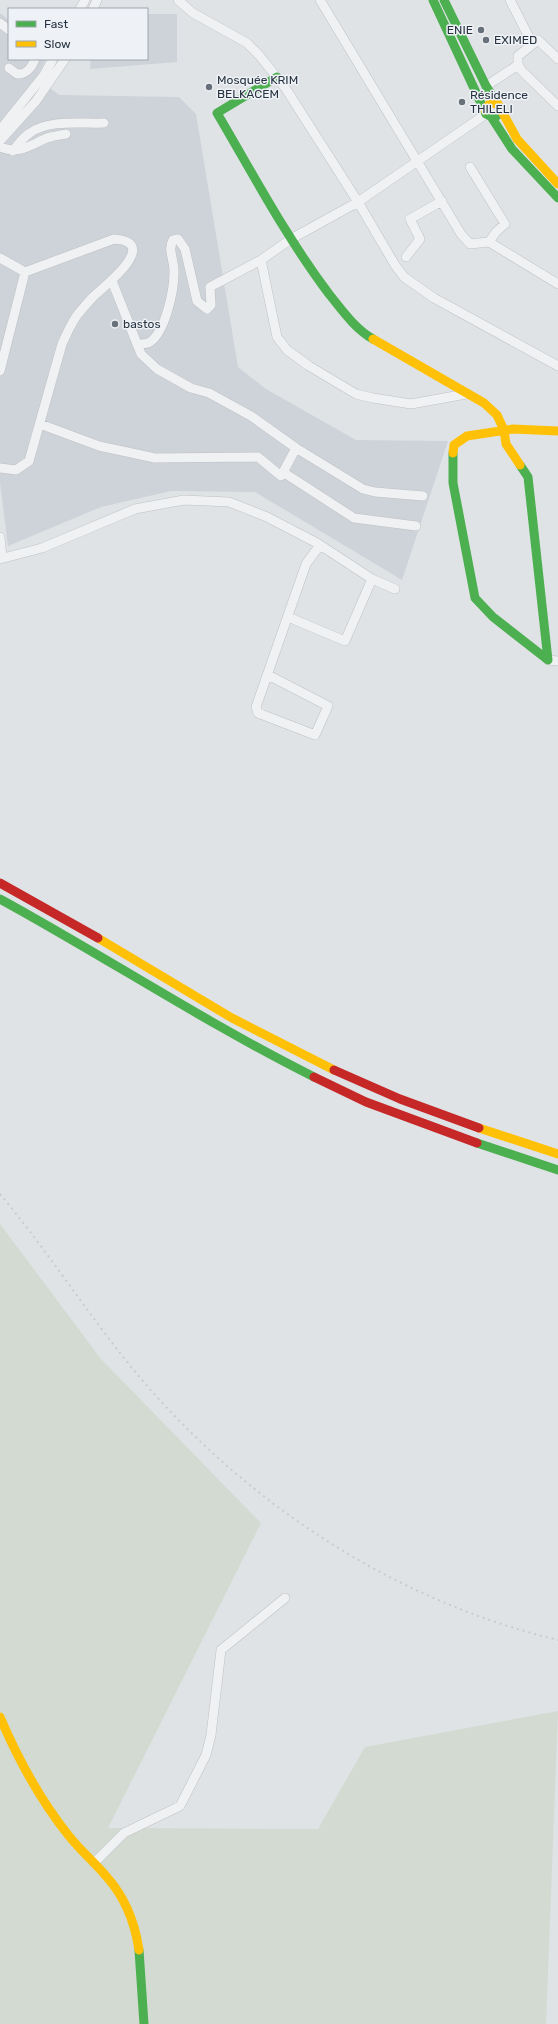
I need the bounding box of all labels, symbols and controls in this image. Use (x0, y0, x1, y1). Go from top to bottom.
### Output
legend (8, 8, 148, 60)
text: Fast (44, 17, 68, 31)
place label: ENIE (447, 23, 473, 37)
marker: ENIE (476, 25, 486, 35)
place label: EXIMED (494, 33, 537, 47)
marker: EXIMED (481, 35, 491, 45)
text: Slow (44, 37, 71, 51)
place label: Mosquée KRIM BELKACEM (217, 73, 298, 101)
marker: Mosquée KRIM BELKACEM (204, 82, 214, 92)
place label: Résidence THILELI (470, 88, 528, 116)
marker: Résidence THILELI (457, 97, 467, 107)
place label: bastos (123, 317, 161, 331)
marker: bastos (110, 319, 120, 329)

